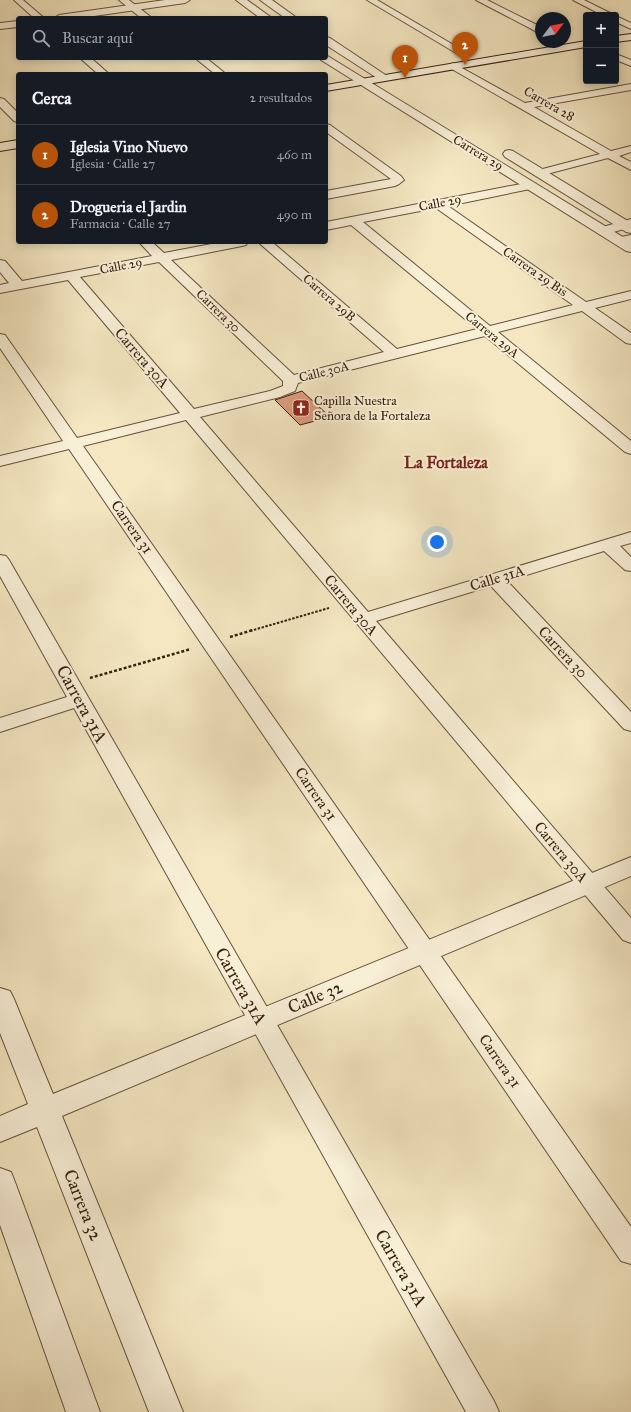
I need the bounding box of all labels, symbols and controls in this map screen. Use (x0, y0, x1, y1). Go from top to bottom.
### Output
north arrow (535, 12, 571, 48)
map controls (583, 12, 619, 84)
button: + (583, 12, 619, 48)
search box (16, 16, 328, 60)
icon: search (30, 27, 52, 49)
text: Buscar aquí (62, 29, 133, 47)
pin: 2 (452, 32, 478, 65)
pin: 1 (392, 45, 418, 78)
button: − (583, 48, 619, 84)
street label: Carrera 28 (521, 83, 577, 125)
text: Cerca (32, 88, 71, 109)
text: 2 resultados (249, 90, 312, 106)
street label: Carrera 29 (450, 132, 506, 174)
text: Iglesia Vino Nuevo (70, 138, 188, 156)
text: 1 (42, 147, 48, 163)
text: 460 m (277, 147, 312, 163)
text: Iglesia · Calle 27 (70, 156, 155, 172)
street label: Calle 29 (417, 191, 463, 215)
text: Drogueria el Jardin (70, 198, 187, 216)
text: 2 (42, 207, 48, 223)
text: 490 m (276, 207, 312, 223)
text: Farmacia · Calle 27 (70, 216, 171, 232)
street label: Carrera 29 Bis (499, 244, 571, 300)
street label: Calle 29 (98, 254, 144, 278)
street label: Carrera 29B (299, 271, 359, 325)
street label: Carrera 30 (193, 286, 243, 336)
street label: Carrera 29A (462, 308, 522, 362)
street label: Carrera 30A (111, 324, 173, 392)
street label: Calle 30A (297, 358, 351, 386)
place label: Capilla Nuestra Señora de la Fortaleza (314, 393, 431, 424)
church icon: Capilla Nuestra Señora de la Fortaleza (291, 398, 311, 418)
district label: La Fortaleza (404, 453, 489, 472)
street label: Carrera 31 (107, 497, 157, 557)
your location (427, 532, 447, 552)
street label: Calle 31A (468, 561, 526, 595)
street label: Carrera 30A (320, 571, 382, 639)
street label: Carrera 30 (535, 623, 591, 681)
street label: Carrera 31A (52, 661, 112, 747)
street label: Carrera 31 (291, 764, 341, 824)
street label: Carrera 30A (530, 818, 592, 886)
street label: Carrera 31A (210, 944, 272, 1028)
street label: Calle 32 (284, 976, 346, 1018)
street label: Carrera 31 (475, 1031, 525, 1091)
street label: Carrera 32 (59, 1166, 107, 1244)
street label: Carrera 31A (370, 1226, 432, 1310)

